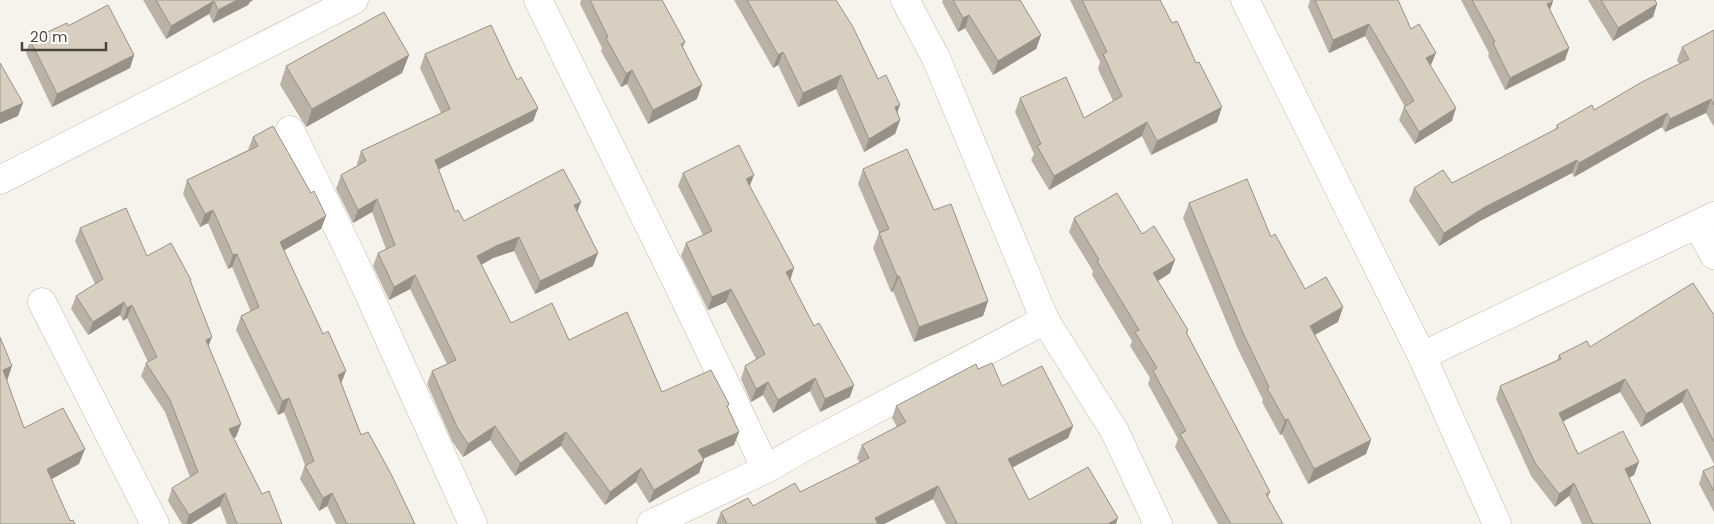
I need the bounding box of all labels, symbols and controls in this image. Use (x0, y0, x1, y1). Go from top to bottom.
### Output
scale bar (22, 20, 106, 52)
text: 20 m (30, 26, 68, 47)

